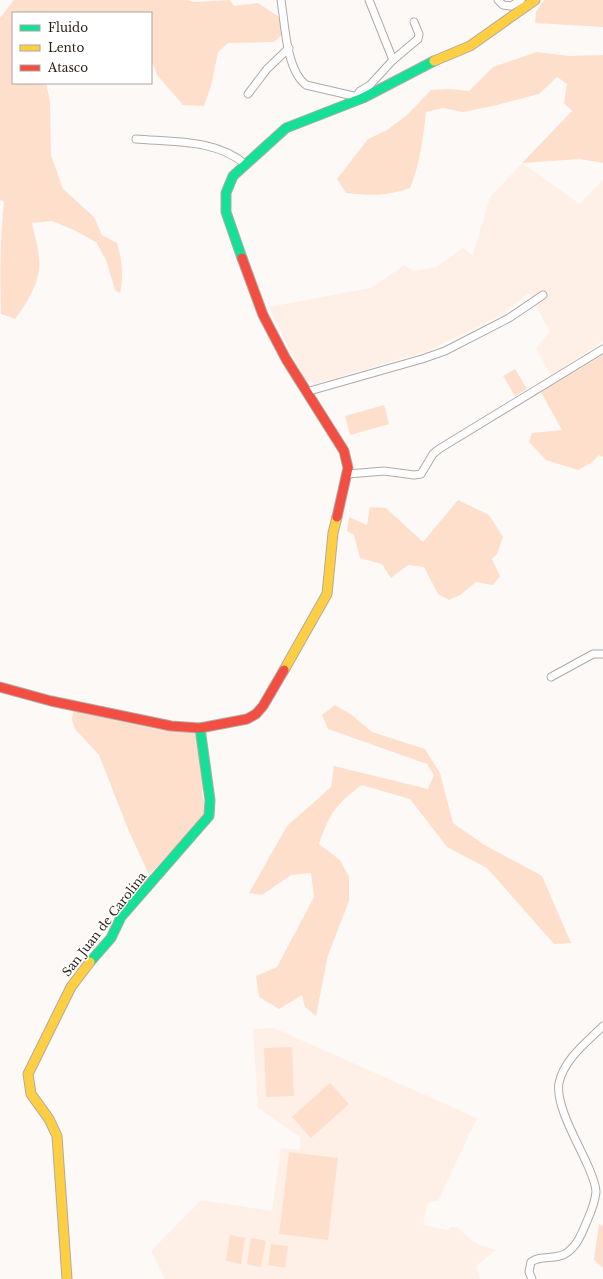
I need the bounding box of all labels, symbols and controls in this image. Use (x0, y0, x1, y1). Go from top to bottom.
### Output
legend (12, 12, 152, 84)
text: Fluido (48, 20, 88, 35)
text: Lento (48, 40, 84, 55)
text: Atasco (47, 60, 88, 75)
street label: San Juan de Carolina (59, 869, 150, 979)

